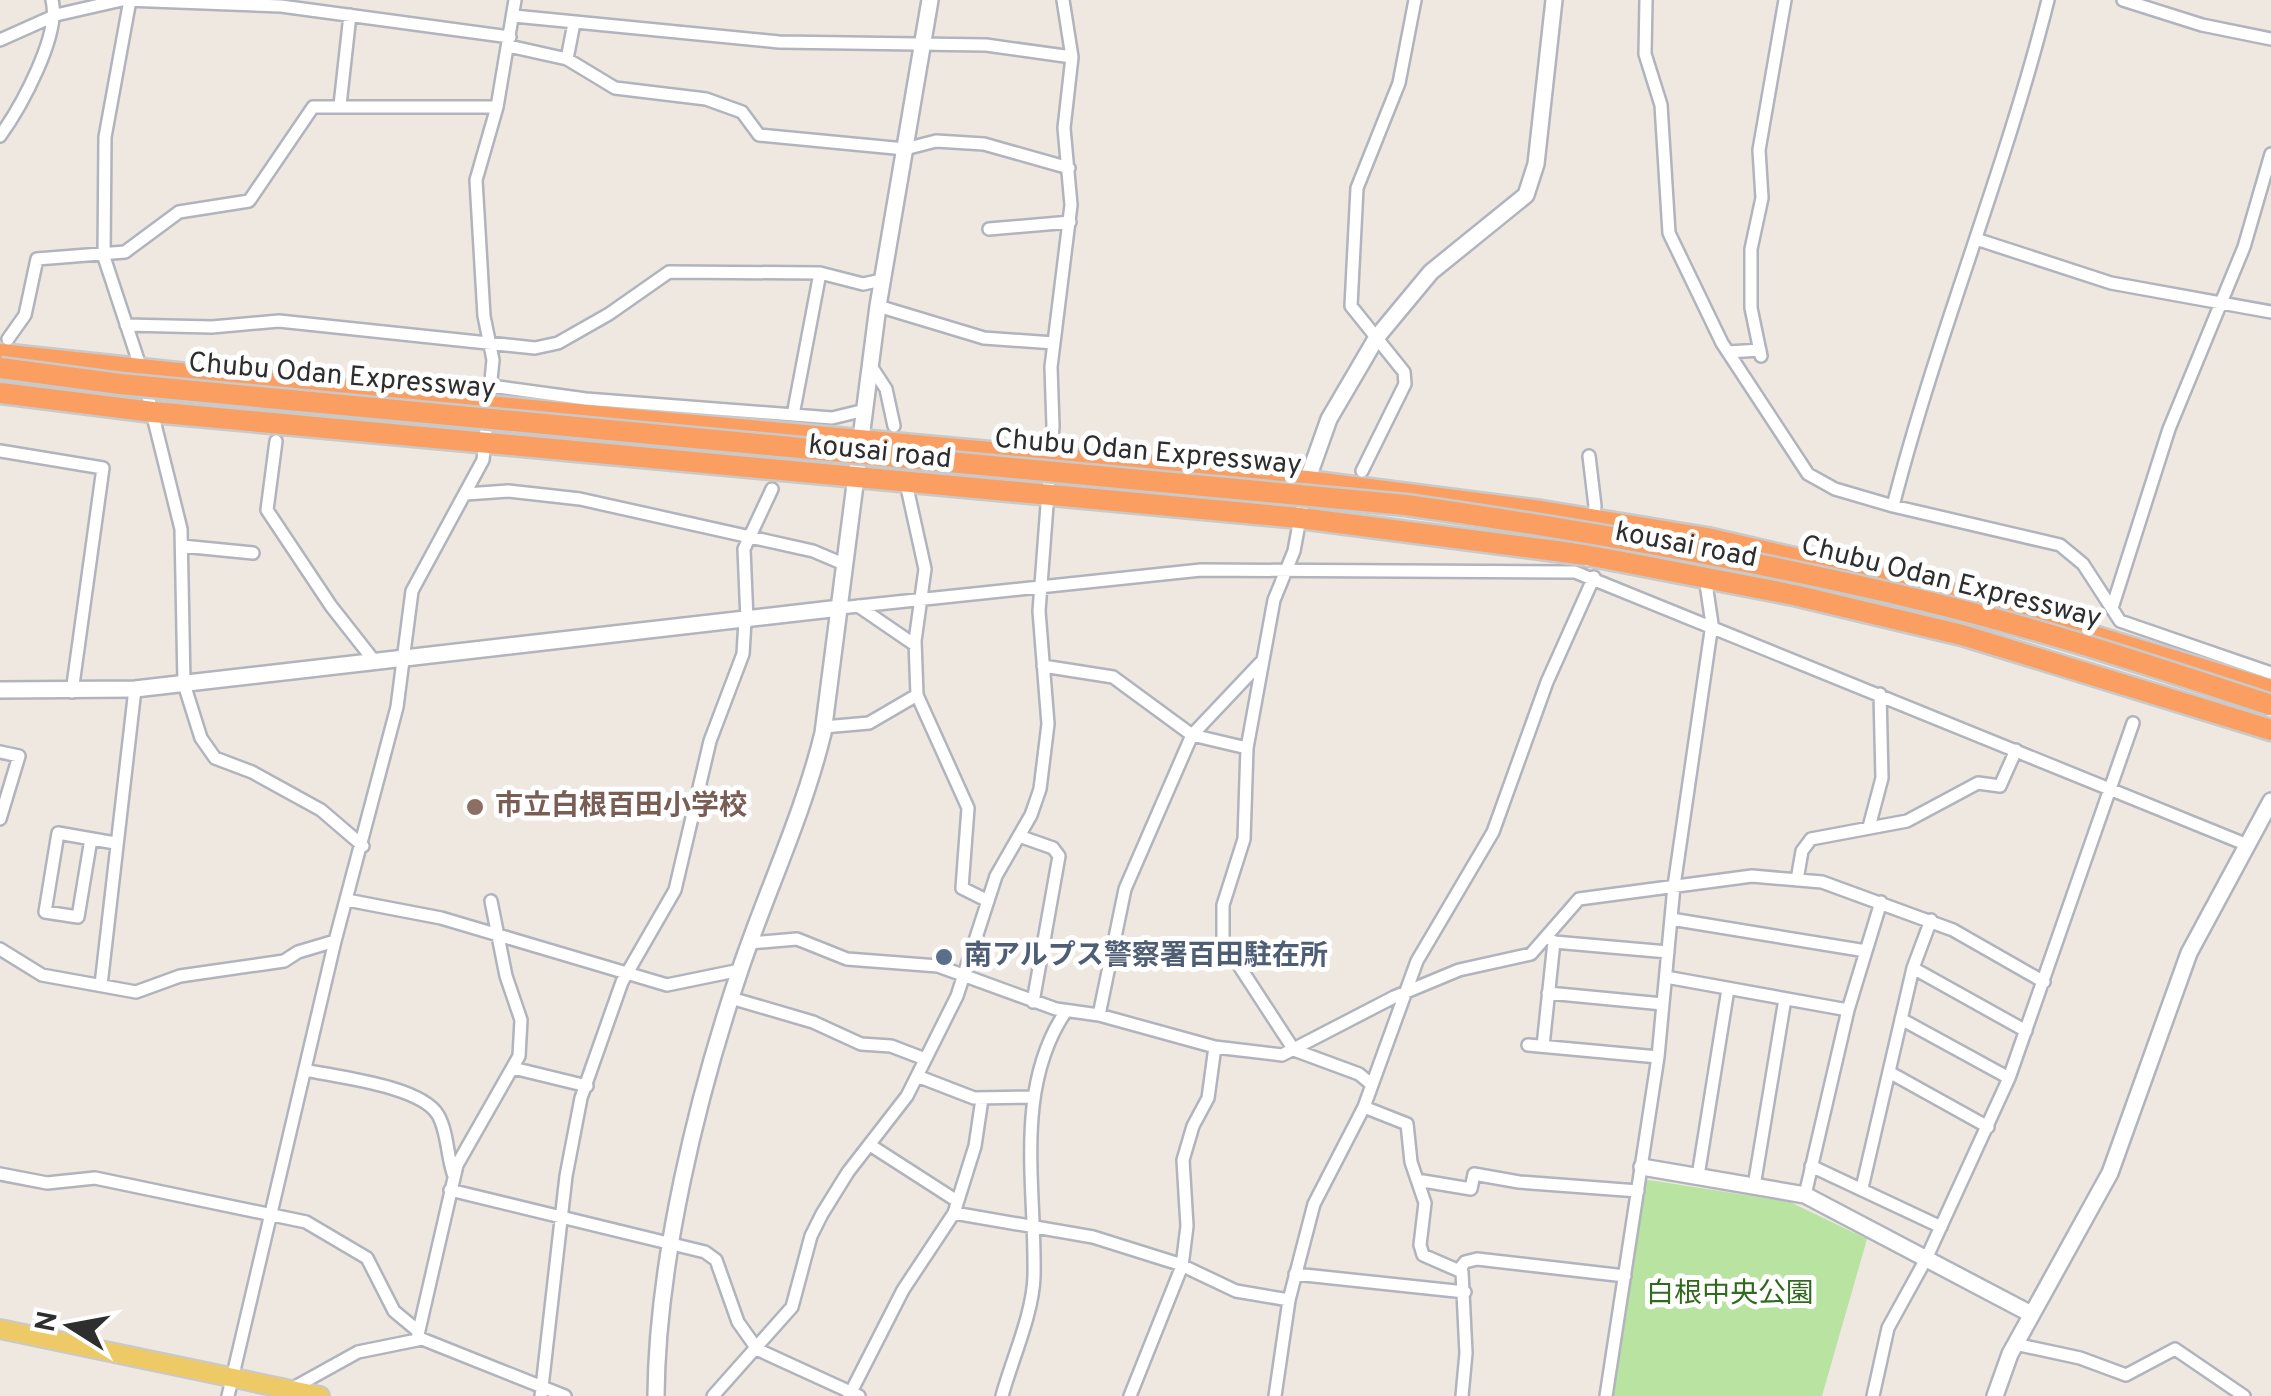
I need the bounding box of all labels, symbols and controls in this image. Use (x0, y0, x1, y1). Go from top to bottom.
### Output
street label: Chubu Odan Expressway (187, 346, 497, 408)
street label: Chubu Odan Expressway (993, 422, 1303, 484)
street label: kousai road (807, 428, 953, 478)
street label: kousai road (1612, 515, 1760, 577)
street label: Chubu Odan Expressway (1797, 528, 2105, 638)
place label: 市立白根百田小学校 (495, 789, 747, 825)
marker: 市立白根百田小学校 (464, 796, 486, 818)
place label: 南アルプス警察署百田駐在所 (964, 939, 1328, 975)
marker: 南アルプス警察署百田駐在所 (933, 946, 955, 968)
north arrow (20, 1276, 120, 1376)
park label: 白根中央公園 (1646, 1277, 1814, 1313)
text: N (29, 1308, 68, 1335)

